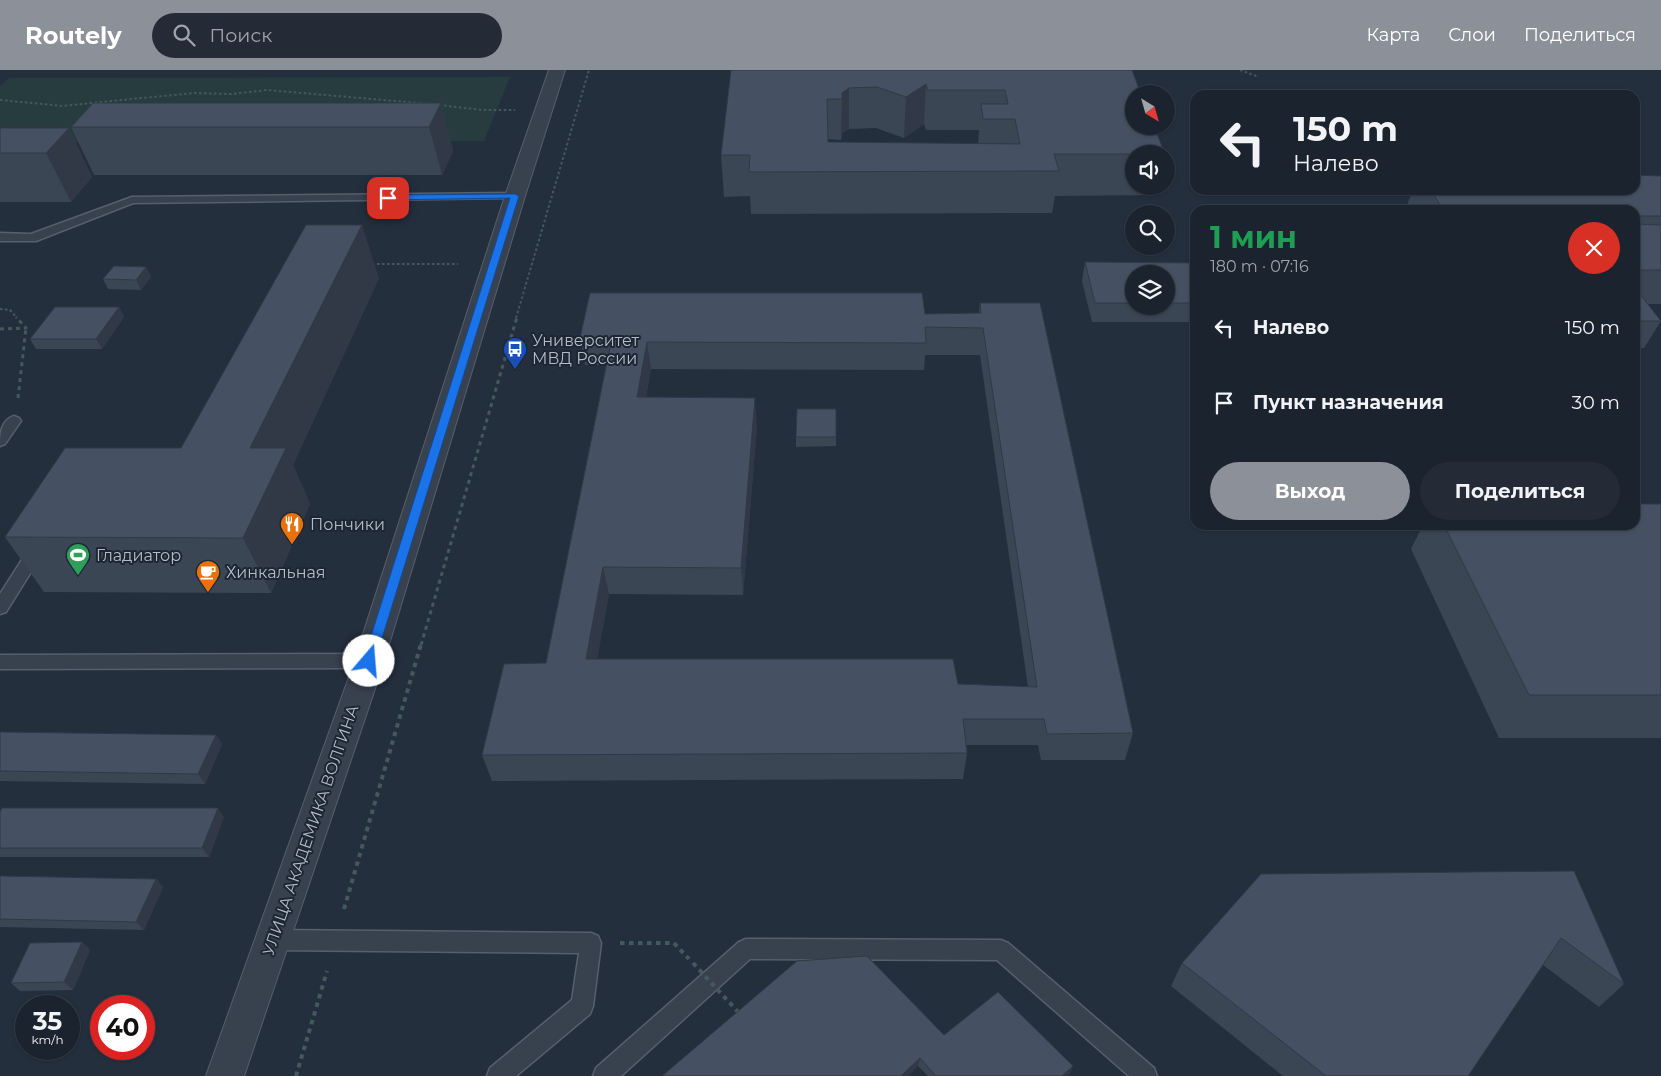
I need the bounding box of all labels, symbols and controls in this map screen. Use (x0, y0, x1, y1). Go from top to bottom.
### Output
search box (152, 13, 502, 58)
text: Routely (25, 21, 122, 50)
icon: search (170, 21, 198, 49)
text: Поиск (210, 24, 272, 47)
text: Карта (1366, 24, 1420, 46)
text: Слои (1448, 24, 1496, 46)
text: Поделиться (1524, 24, 1636, 46)
north arrow (1125, 85, 1175, 135)
map controls (1125, 85, 1175, 315)
text: 150 m (1293, 107, 1398, 150)
icon: left (1210, 110, 1275, 175)
button: sound (1125, 145, 1175, 195)
text: Налево (1293, 150, 1379, 177)
pin (367, 177, 409, 219)
icon: arrive (374, 184, 402, 212)
button: search (1125, 205, 1175, 255)
text: 1 мин (1210, 219, 1297, 256)
button: close (1568, 222, 1620, 274)
text: 180 m · 07:16 (1210, 257, 1309, 276)
button: layers (1125, 265, 1175, 315)
icon: left (1210, 314, 1238, 342)
text: Налево (1253, 316, 1329, 339)
text: 150 m (1565, 316, 1620, 339)
place label: Университет МВД России (532, 331, 639, 368)
bus stop icon: Университет МВД России (502, 336, 528, 370)
icon: arrive (1210, 389, 1238, 417)
text: Пункт назначения (1253, 391, 1444, 414)
text: 30 m (1572, 391, 1620, 414)
button: Выход (1210, 462, 1410, 520)
button: Поделиться (1420, 462, 1620, 520)
restaurant icon: Пончики (279, 511, 305, 545)
place label: Пончики (310, 515, 385, 534)
sports icon: Гладиатор (65, 542, 91, 576)
place label: Гладиатор (96, 546, 181, 565)
cafe icon: Хинкальная (195, 559, 221, 593)
place label: Хинкальная (226, 563, 325, 582)
position arrow (342, 634, 394, 686)
street label: УЛИЦА АКАДЕМИКА ВОЛГИНА (259, 702, 362, 958)
speed limit sign: 40 (90, 995, 155, 1060)
text: 35 (33, 1006, 62, 1036)
text: km/h (31, 1032, 64, 1047)

